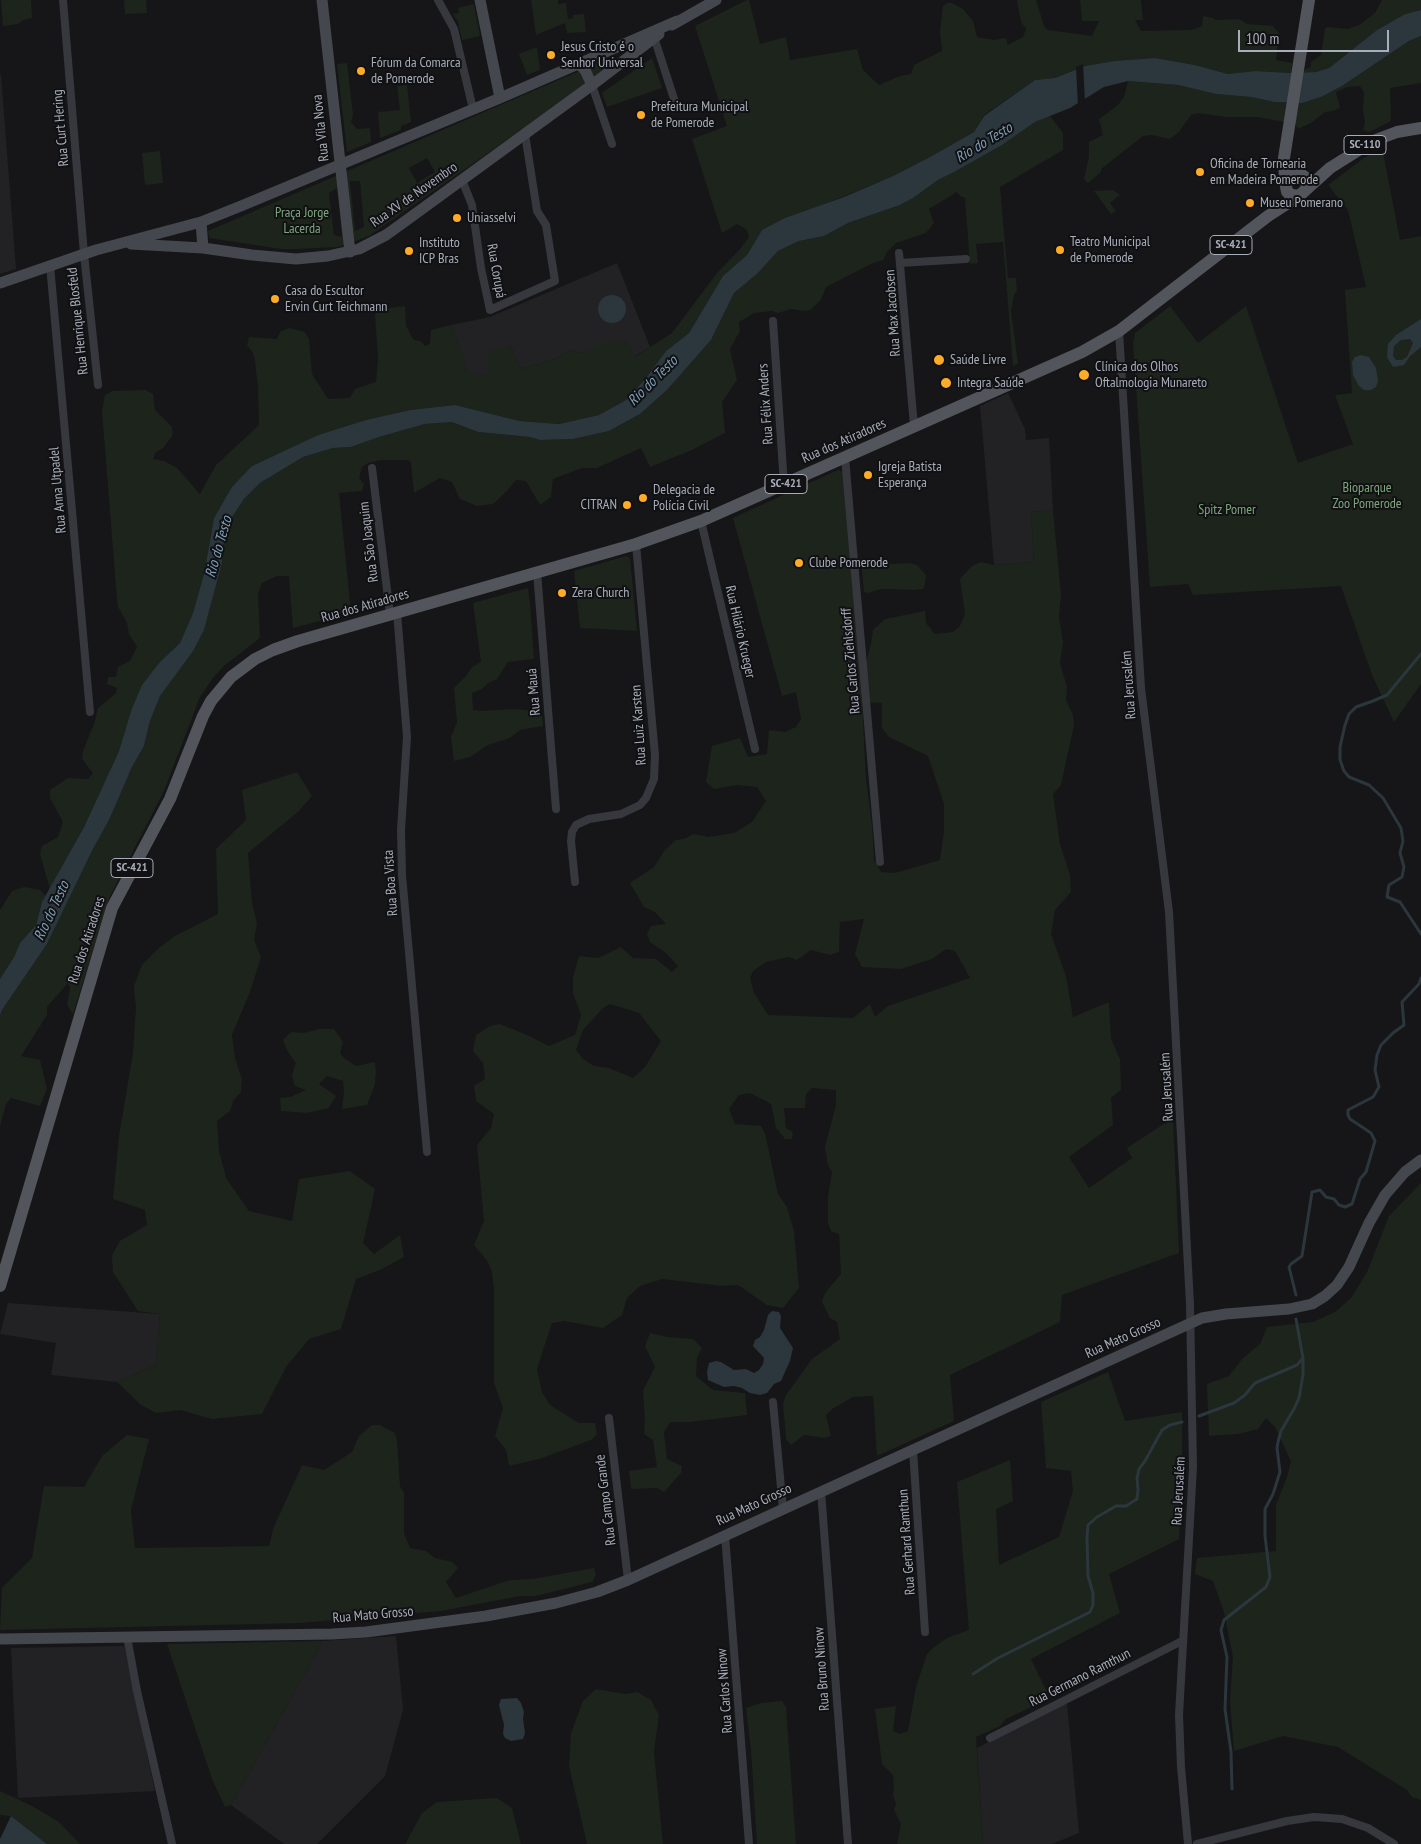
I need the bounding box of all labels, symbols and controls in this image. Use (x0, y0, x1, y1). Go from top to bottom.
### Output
scale bar (1241, 20, 1392, 52)
text: 100 m (1246, 29, 1279, 48)
place label: Jesus Cristo é o Senhor Universal (561, 39, 643, 72)
marker: Jesus Cristo é o Senhor Universal (545, 49, 557, 61)
place label: Fórum da Comarca de Pomerode (371, 55, 461, 88)
marker: Fórum da Comarca de Pomerode (355, 65, 367, 77)
street label: Rua Curt Hering (49, 89, 73, 167)
street label: Rua Vila Nova (309, 94, 333, 162)
place label: Prefeitura Municipal de Pomerode (651, 99, 748, 132)
marker: Prefeitura Municipal de Pomerode (635, 109, 647, 121)
water label: Rio do Testo (952, 119, 1016, 167)
road number: SC-110 (1344, 136, 1386, 154)
place label: Oficina de Tornearia em Madeira Pomerode (1210, 156, 1318, 188)
street label: Rua XV de Novembro (367, 159, 461, 231)
marker: Oficina de Tornearia em Madeira Pomerode (1194, 166, 1206, 178)
place label: Museu Pomerano (1260, 195, 1343, 211)
marker: Museu Pomerano (1244, 197, 1256, 209)
park label: Praça Jorge Lacerda (275, 205, 329, 238)
place label: Uniasselvi (467, 210, 516, 226)
marker: Uniasselvi (451, 212, 463, 224)
place label: Teatro Municipal de Pomerode (1070, 234, 1150, 266)
place label: Instituto ICP Bras (419, 235, 460, 268)
road number: SC-421 (1210, 236, 1252, 254)
street label: Rua Corupá (483, 242, 509, 300)
marker: Teatro Municipal de Pomerode (1054, 244, 1066, 256)
marker: Instituto ICP Bras (403, 245, 415, 257)
street label: Rua Henrique Blosfeld (64, 267, 92, 375)
street label: Rua Max Jacobsen (882, 269, 904, 357)
place label: Casa do Escultor Ervin Curt Teichmann (285, 283, 388, 316)
marker: Casa do Escultor Ervin Curt Teichmann (269, 293, 281, 305)
water label: Rio do Testo (624, 352, 682, 410)
place label: Saúde Livre (950, 352, 1006, 368)
marker: Saúde Livre (932, 353, 946, 367)
place label: Clínica dos Olhos Oftalmologia Munareto (1095, 359, 1207, 392)
street label: Rua Félix Anders (755, 363, 777, 445)
marker: Clínica dos Olhos Oftalmologia Munareto (1077, 368, 1091, 382)
place label: Integra Saúde (957, 375, 1024, 391)
marker: Integra Saúde (939, 376, 953, 390)
street label: Rua dos Atiradores (799, 415, 889, 467)
street label: Rua Anna Utpadel (46, 446, 70, 534)
place label: Igreja Batista Esperança (878, 459, 942, 492)
marker: Igreja Batista Esperança (862, 469, 874, 481)
road number: SC-421 (765, 474, 807, 494)
park label: Bioparque Zoo Pomerode (1332, 480, 1402, 512)
place label: Delegacia de Polícia Civil (653, 482, 715, 514)
marker: Delegacia de Polícia Civil (637, 492, 649, 504)
place label: CITRAN (581, 497, 617, 513)
marker: CITRAN (621, 499, 633, 511)
street label: Rua São Joaquim (356, 501, 382, 583)
park label: Spitz Pomer (1198, 502, 1256, 518)
water label: Rio do Testo (202, 514, 236, 580)
place label: Clube Pomerode (809, 555, 888, 571)
marker: Clube Pomerode (793, 557, 805, 569)
street label: Rua Hilário Krueger (721, 584, 759, 680)
street label: Rua dos Atiradores (319, 585, 411, 627)
place label: Zera Church (572, 585, 629, 601)
marker: Zera Church (556, 587, 568, 599)
street label: Rua Carlos Ziehlsdorff (838, 607, 864, 715)
street label: Rua Jerusalém (1118, 650, 1140, 720)
street label: Rua Mauá (524, 668, 544, 716)
street label: Rua Luiz Karsten (628, 684, 650, 766)
street label: Rua Boa Vista (380, 849, 402, 917)
road number: SC-421 (111, 858, 153, 878)
water label: Rio do Testo (30, 879, 74, 943)
street label: Rua dos Atiradores (65, 894, 109, 986)
street label: Rua Jerusalém (1157, 1052, 1177, 1122)
street label: Rua Mato Grosso (1083, 1314, 1163, 1362)
street label: Rua Campo Grande (592, 1453, 620, 1547)
street label: Rua Jerusalém (1169, 1456, 1189, 1526)
street label: Rua Mato Grosso (714, 1480, 794, 1530)
street label: Rua Gerhard Ramthun (895, 1488, 919, 1596)
street label: Rua Mato Grosso (332, 1603, 414, 1627)
street label: Rua Bruno Ninow (811, 1627, 833, 1711)
street label: Rua Germano Ramthun (1027, 1645, 1133, 1711)
street label: Rua Carlos Ninow (714, 1648, 736, 1734)

